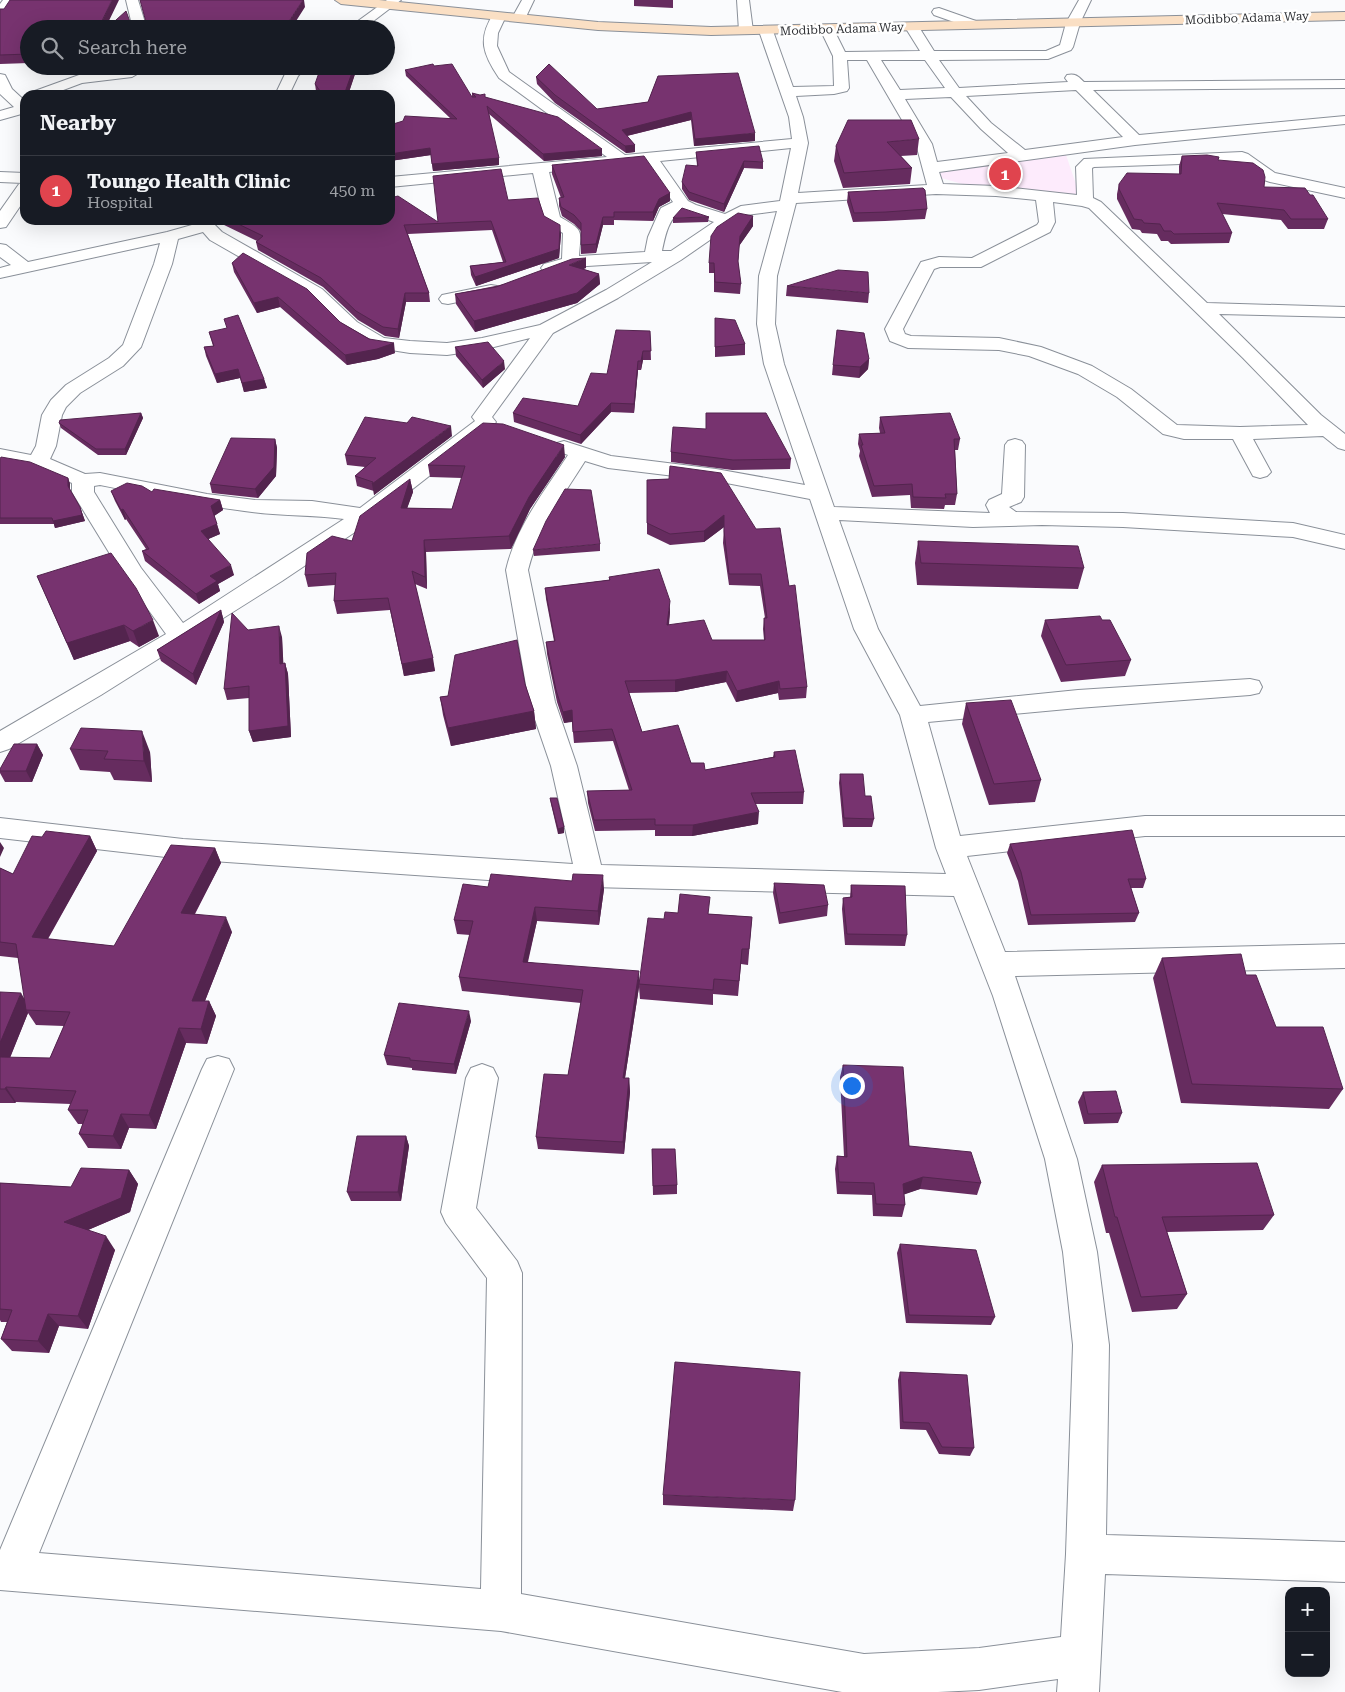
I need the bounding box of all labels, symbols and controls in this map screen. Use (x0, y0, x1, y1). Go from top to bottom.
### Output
street label: Modibbo Adama Way (1185, 9, 1310, 27)
search box (20, 20, 395, 75)
street label: Modibbo Adama Way (780, 20, 905, 38)
icon: search (38, 34, 66, 62)
text: Search here (78, 36, 187, 59)
text: Nearby (40, 111, 116, 135)
pin: 1 (989, 155, 1021, 193)
text: Toungo Health Clinic (87, 170, 291, 193)
text: 1 (52, 181, 60, 200)
text: 450 m (329, 181, 375, 200)
text: Hospital (87, 193, 153, 212)
your location (839, 1073, 865, 1099)
map controls (1285, 1587, 1330, 1677)
button: + (1285, 1587, 1330, 1632)
button: − (1285, 1632, 1330, 1677)

